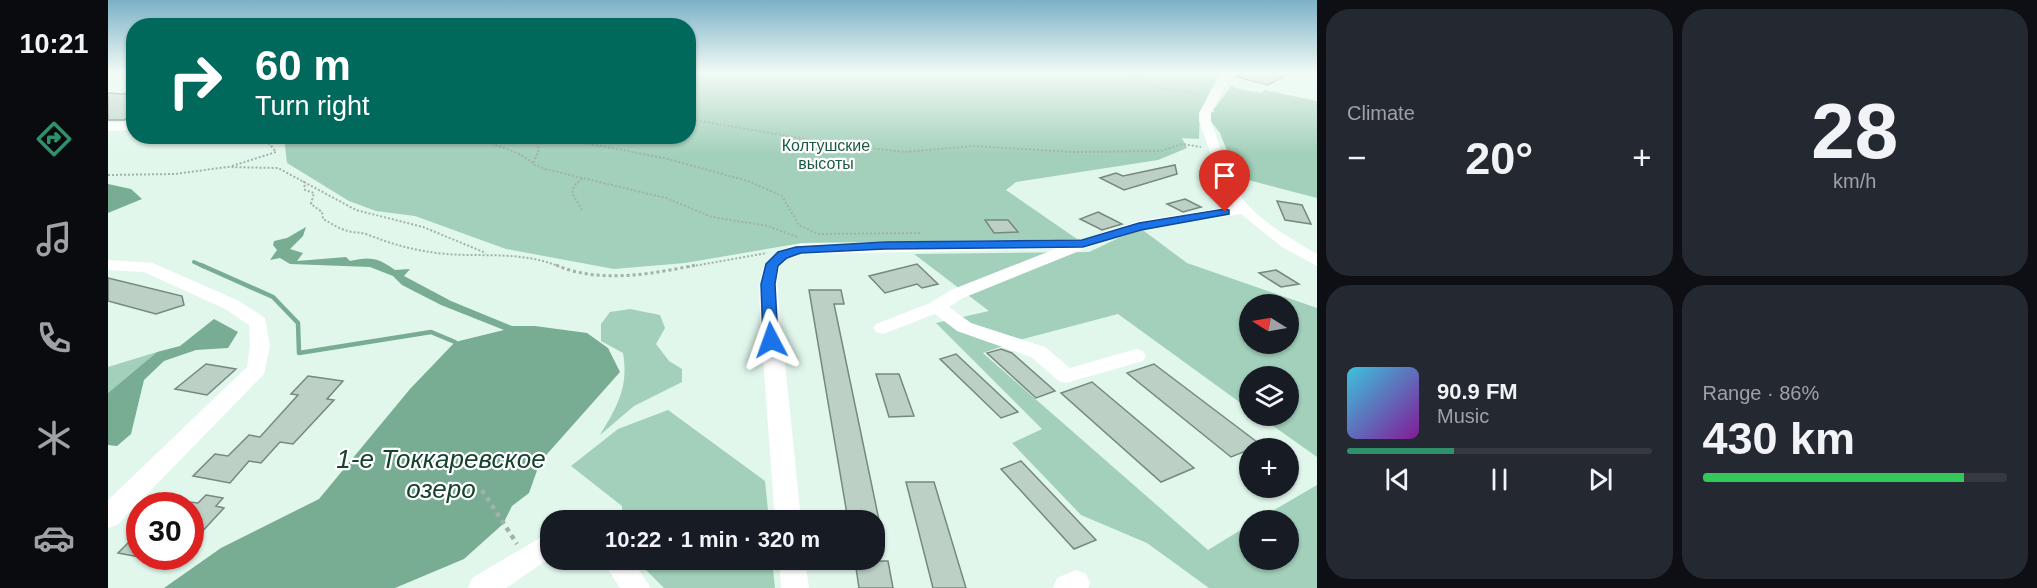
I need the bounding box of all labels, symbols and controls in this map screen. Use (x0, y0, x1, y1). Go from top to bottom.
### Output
text: 10:21 (19, 29, 89, 59)
icon: right (156, 42, 234, 120)
text: 60 m (255, 42, 351, 89)
text: 28 (1811, 87, 1898, 175)
text: Turn right (255, 91, 370, 121)
text: Climate (1347, 102, 1415, 124)
icon: directions (33, 118, 75, 160)
text: 20° (1465, 133, 1533, 184)
park label: Колтушские высоты (782, 137, 870, 172)
text: − (1347, 139, 1366, 176)
text: + (1632, 139, 1652, 176)
pin (1199, 150, 1250, 212)
icon: arrive (1208, 159, 1241, 192)
text: km/h (1833, 170, 1876, 192)
icon: music (33, 218, 75, 260)
north arrow (1239, 294, 1299, 354)
map controls (1239, 294, 1299, 570)
position arrow (739, 308, 803, 372)
icon: phone (33, 317, 75, 359)
button: layers (1239, 366, 1299, 426)
text: 90.9 FM (1437, 379, 1518, 404)
text: Range · 86% (1703, 382, 1819, 404)
text: Music (1437, 405, 1489, 427)
text: 430 km (1703, 413, 1855, 464)
icon: climate (33, 417, 75, 459)
button: + (1239, 438, 1299, 498)
water label: 1-е Токкаревское озеро (336, 444, 546, 504)
icon: previous (1381, 463, 1414, 496)
icon: pause (1483, 463, 1516, 496)
icon: next (1584, 463, 1617, 496)
speed limit sign: 30 (126, 492, 204, 570)
button: − (1239, 510, 1299, 570)
icon: car (33, 517, 75, 559)
text: 10:22 · 1 min · 320 m (605, 527, 820, 552)

